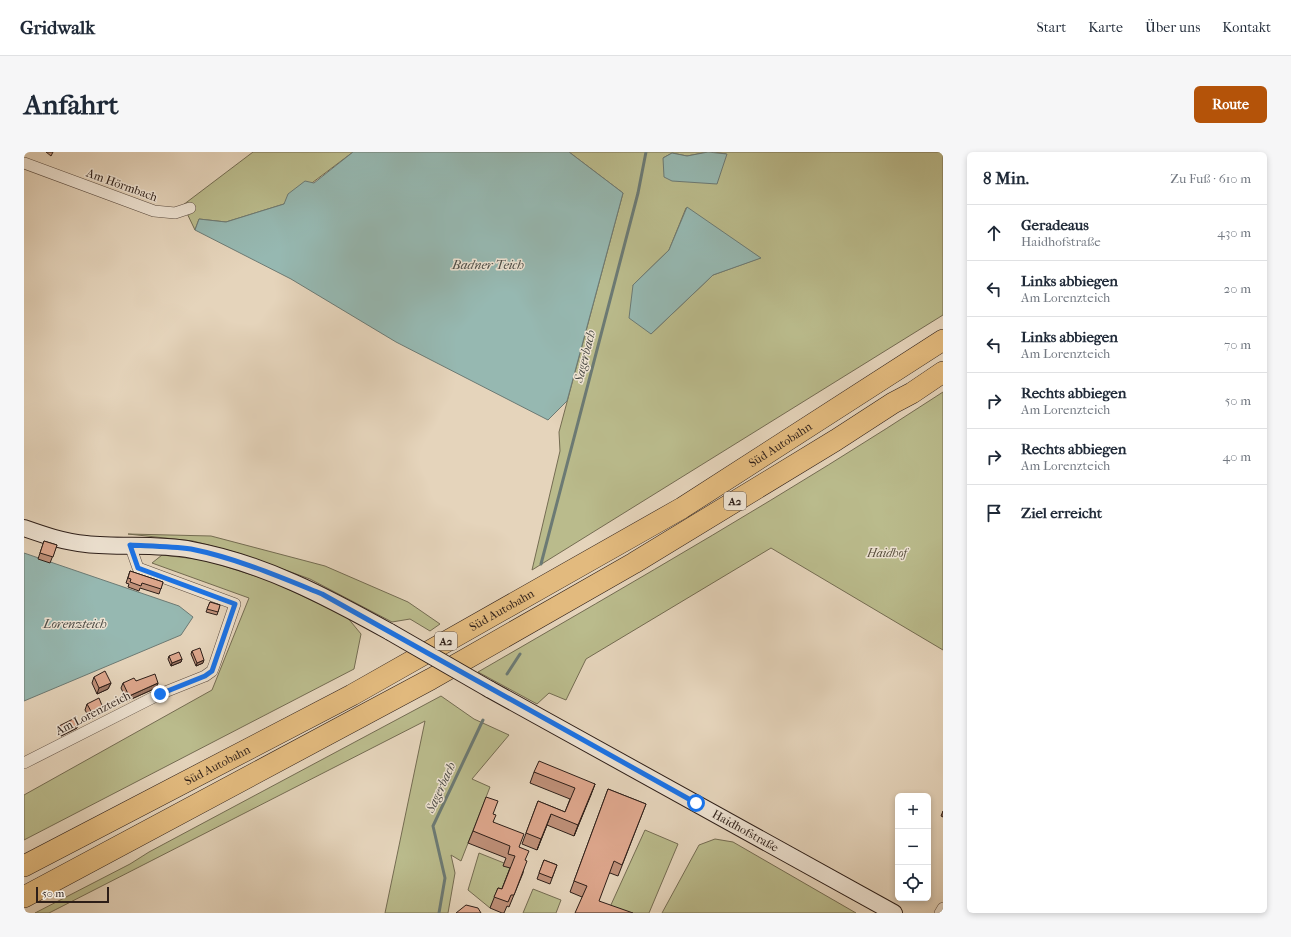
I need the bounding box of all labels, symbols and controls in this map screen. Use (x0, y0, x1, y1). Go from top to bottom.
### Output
text: Gridwalk (20, 17, 95, 39)
text: Start (1037, 19, 1066, 36)
text: Karte (1088, 19, 1123, 36)
text: Über uns (1145, 19, 1200, 36)
text: Kontakt (1222, 19, 1271, 36)
button: Route (1194, 86, 1267, 123)
text: Anfahrt (24, 88, 118, 121)
street label: Am Hörmbach (84, 165, 160, 204)
text: 8 Min. (983, 168, 1029, 188)
text: Zu Fuß · 610 m (1170, 171, 1251, 186)
text: Geradeaus (1021, 216, 1089, 234)
icon: ahead (983, 222, 1005, 244)
text: 430 m (1217, 225, 1251, 240)
text: Haidhofstraße (1021, 234, 1101, 249)
water label: Badner Teich (451, 257, 524, 272)
text: Links abbiegen (1021, 272, 1118, 290)
icon: left (983, 278, 1005, 300)
text: 20 m (1224, 281, 1251, 296)
text: Am Lorenzteich (1021, 290, 1110, 305)
water label: Sagerbach (570, 328, 598, 385)
text: Links abbiegen (1021, 328, 1118, 346)
icon: left (983, 334, 1005, 356)
text: 70 m (1224, 337, 1251, 352)
text: Am Lorenzteich (1021, 346, 1110, 361)
text: Rechts abbiegen (1021, 384, 1126, 402)
icon: right (983, 390, 1005, 412)
text: 50 m (1225, 393, 1251, 408)
text: Am Lorenzteich (1021, 402, 1110, 417)
street label: Süd Autobahn (746, 419, 814, 470)
text: Rechts abbiegen (1021, 440, 1126, 458)
icon: right (983, 446, 1005, 468)
text: 40 m (1223, 449, 1251, 464)
text: Am Lorenzteich (1021, 458, 1110, 473)
road number: A2 (724, 492, 746, 510)
icon: arrive (983, 502, 1005, 524)
text: Ziel erreicht (1021, 504, 1102, 522)
park label: Haidhof (866, 546, 909, 560)
street label: Süd Autobahn (467, 586, 537, 634)
water label: Lorenzteich (42, 616, 107, 631)
road number: A2 (435, 632, 457, 650)
route end (151, 685, 169, 703)
street label: Am Lorenzteich (52, 688, 133, 738)
street label: Süd Autobahn (182, 742, 253, 788)
water label: Sagerbach (422, 759, 459, 816)
map controls (895, 793, 931, 901)
button: + (895, 793, 931, 829)
route start (687, 794, 705, 812)
street label: Haidhofstraße (710, 807, 781, 855)
button: − (895, 829, 931, 865)
button: locate (895, 865, 931, 901)
scale bar (36, 885, 109, 904)
text: 50 m (42, 887, 64, 900)

